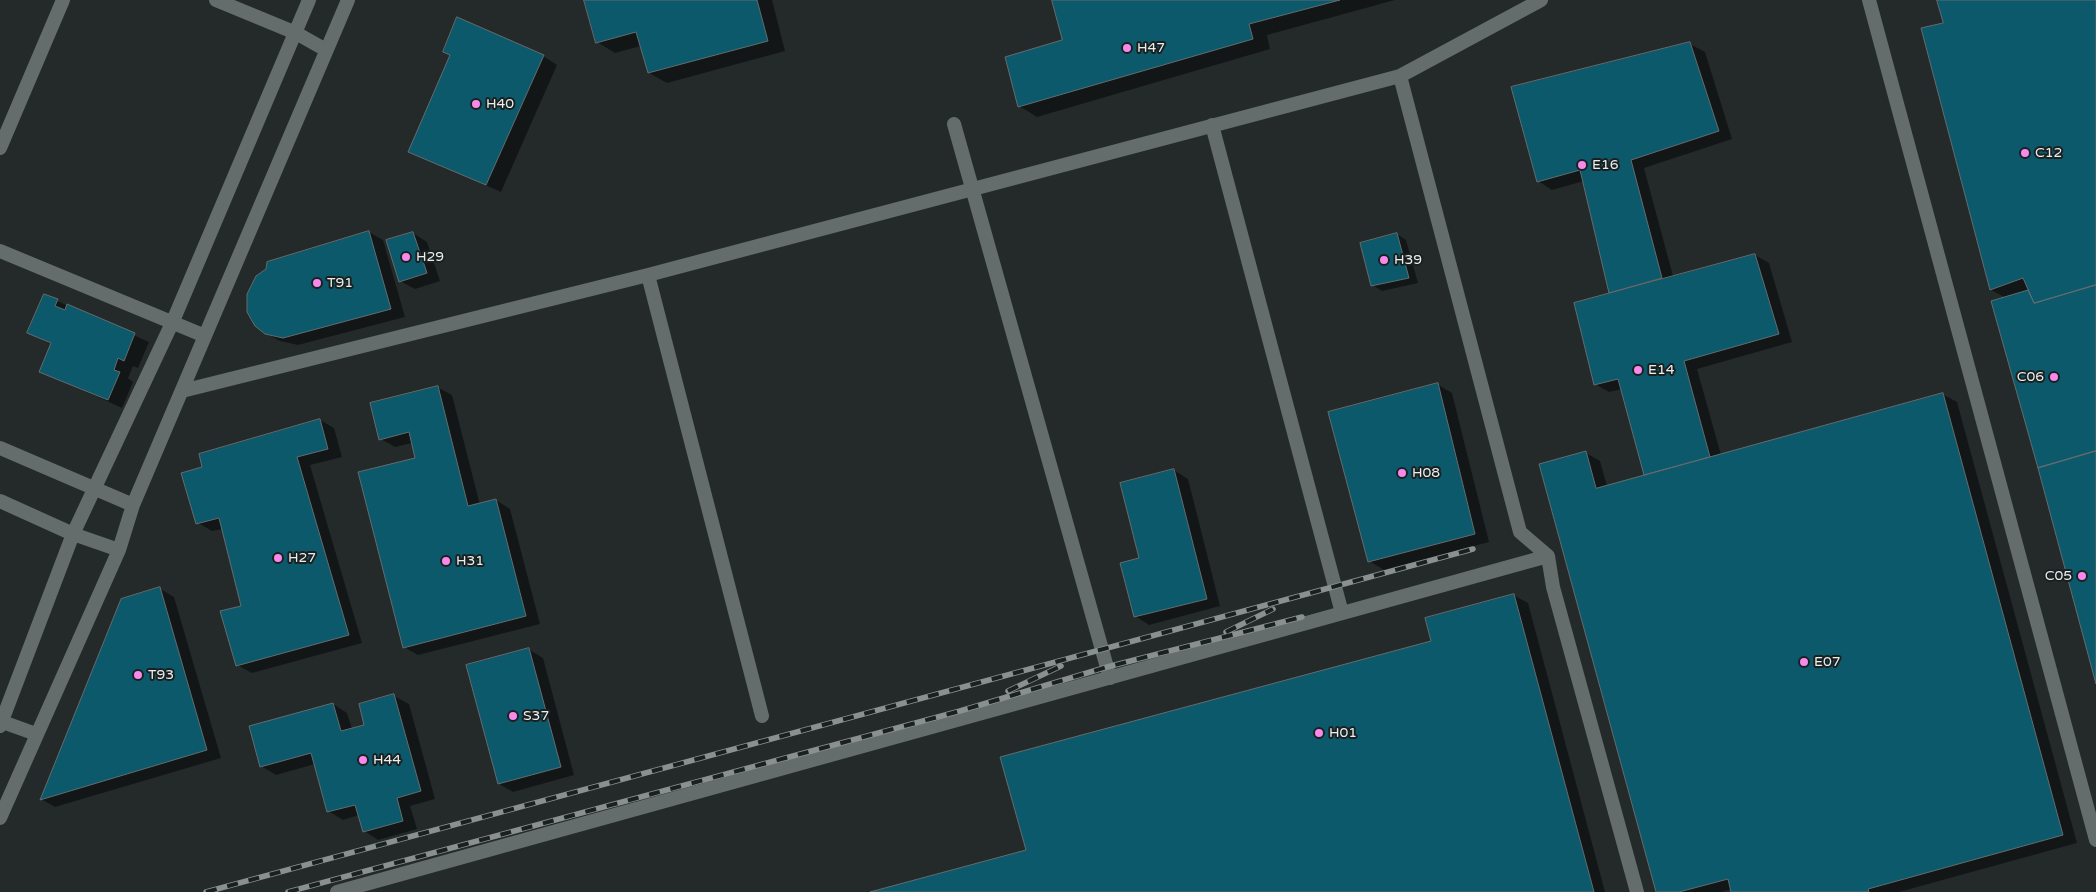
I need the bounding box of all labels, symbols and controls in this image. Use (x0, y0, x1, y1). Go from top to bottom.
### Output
place label: H47 (1137, 40, 1165, 56)
marker: H47 (1121, 42, 1133, 54)
place label: H40 (486, 96, 514, 112)
marker: H40 (470, 98, 482, 110)
place label: C12 (2035, 145, 2062, 161)
marker: C12 (2019, 147, 2031, 159)
place label: E16 (1592, 157, 1619, 173)
marker: E16 (1576, 159, 1588, 171)
place label: H29 (416, 249, 444, 265)
marker: H29 (400, 251, 412, 263)
place label: H39 (1394, 252, 1422, 268)
marker: H39 (1378, 254, 1390, 266)
place label: T91 (327, 275, 353, 291)
marker: T91 (311, 277, 323, 289)
place label: E14 (1648, 362, 1675, 378)
marker: E14 (1632, 364, 1644, 376)
place label: C06 (2017, 369, 2044, 385)
marker: C06 (2048, 371, 2060, 383)
place label: H08 (1412, 465, 1440, 481)
marker: H08 (1396, 467, 1408, 479)
place label: H27 (288, 550, 316, 566)
marker: H27 (272, 552, 284, 564)
place label: H31 (456, 553, 484, 569)
marker: H31 (440, 555, 452, 567)
place label: C05 (2045, 568, 2072, 584)
marker: C05 (2076, 570, 2088, 582)
place label: E07 (1814, 654, 1841, 670)
marker: E07 (1798, 656, 1810, 668)
place label: T93 (148, 667, 174, 683)
marker: T93 (132, 669, 144, 681)
place label: S37 (523, 708, 549, 724)
marker: S37 (507, 710, 519, 722)
place label: H01 (1329, 725, 1357, 741)
marker: H01 (1313, 727, 1325, 739)
place label: H44 (373, 752, 401, 768)
marker: H44 (357, 754, 369, 766)

